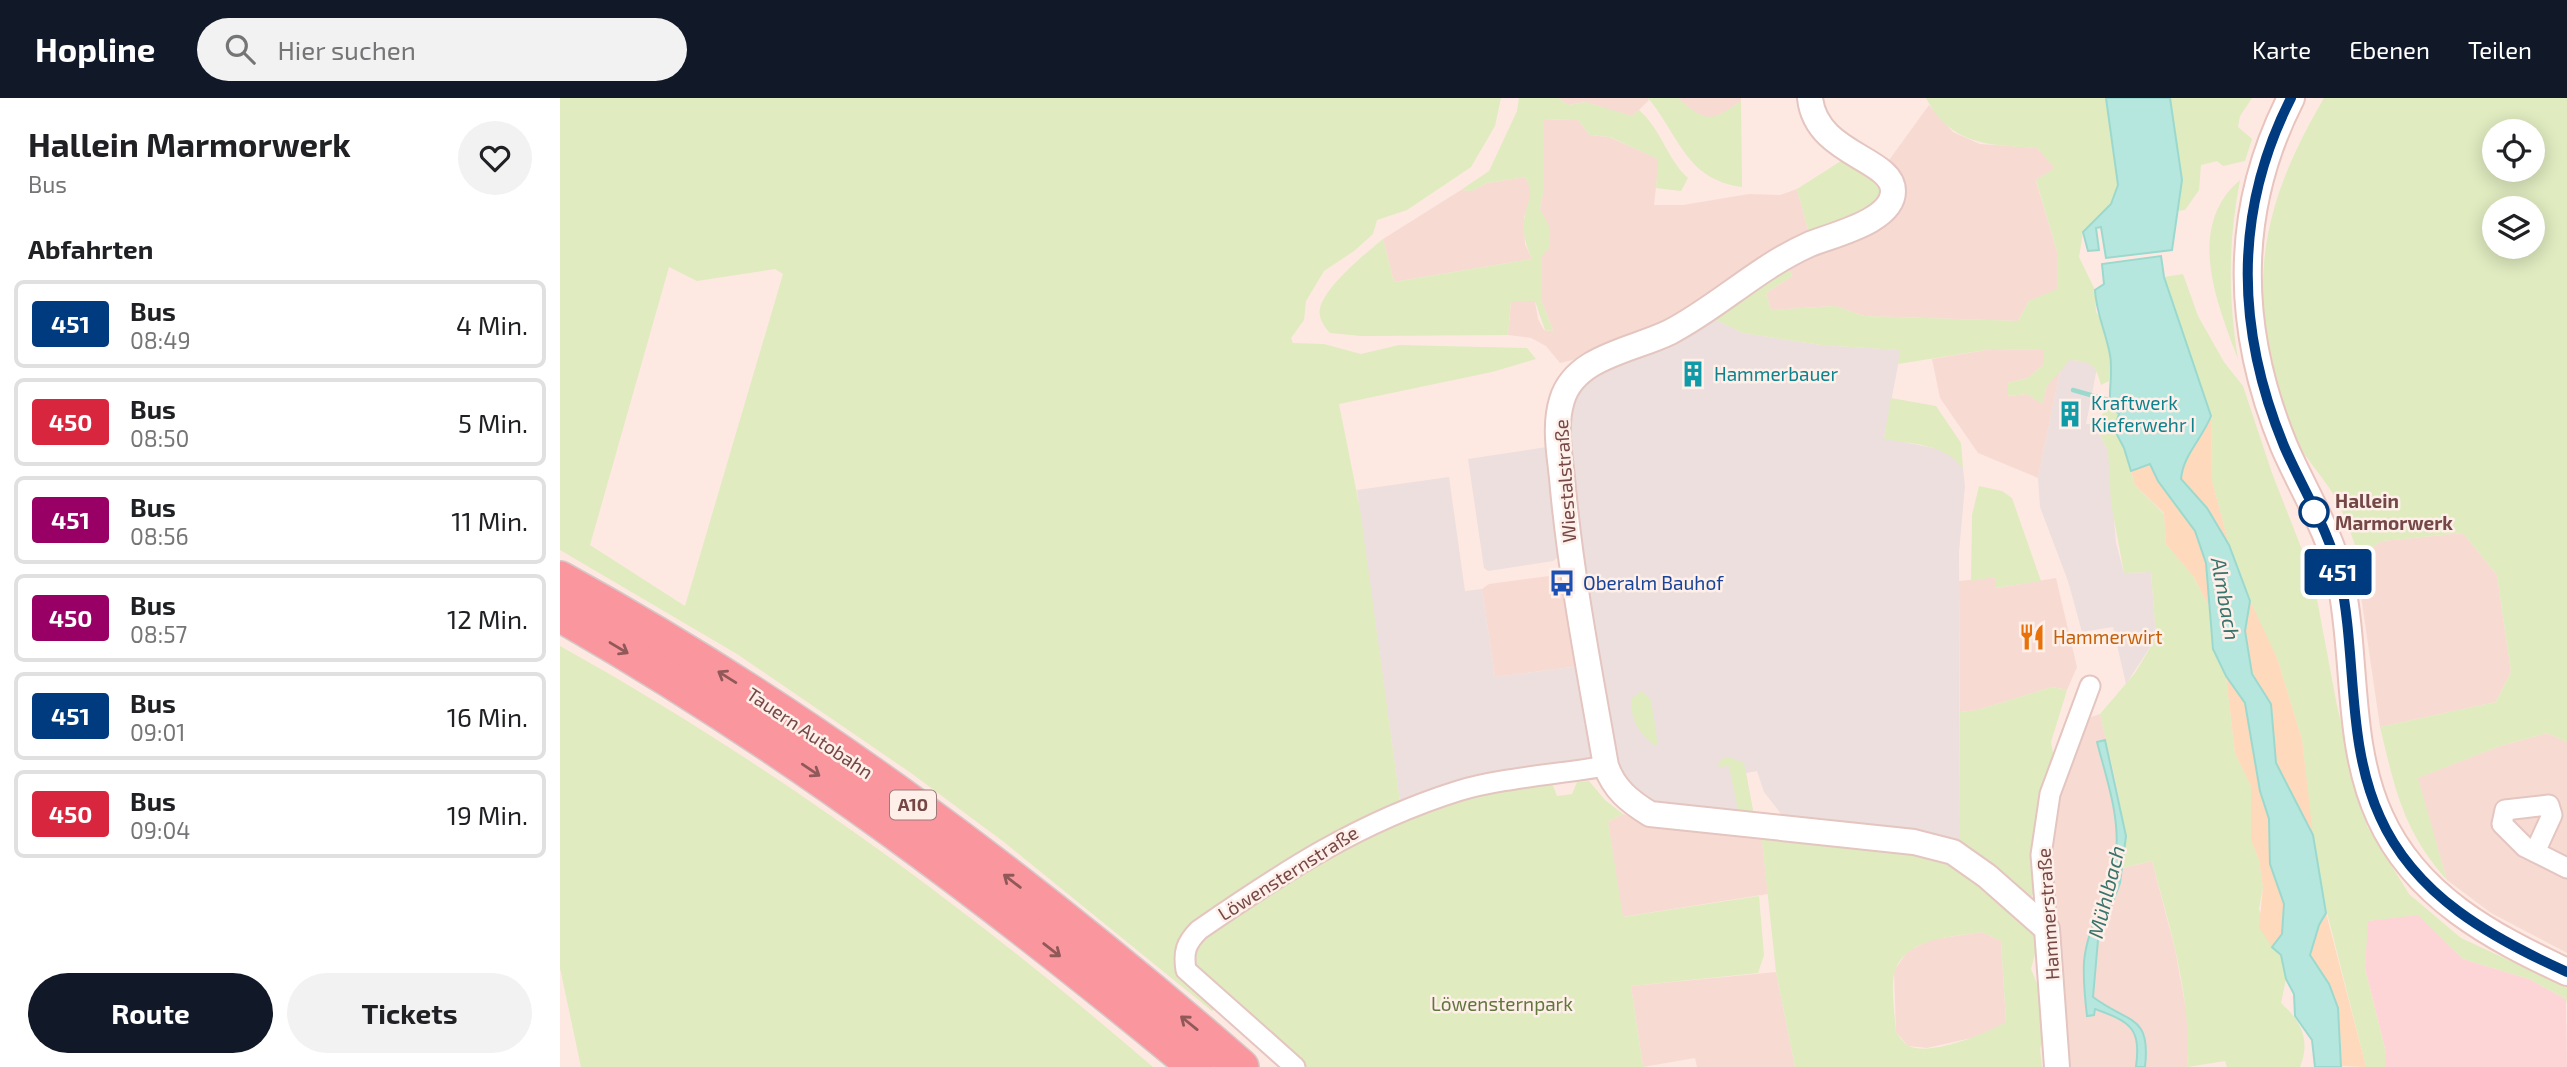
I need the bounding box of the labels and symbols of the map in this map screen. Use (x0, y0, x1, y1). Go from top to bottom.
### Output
building icon: Hammerbauer (1678, 359, 1708, 389)
place label: Hammerbauer (1714, 362, 1839, 385)
place label: Kraftwerk Kieferwehr I (2091, 391, 2195, 436)
building icon: Kraftwerk Kieferwehr I (2055, 399, 2085, 429)
street label: Wiestalstraße (1549, 418, 1580, 544)
place label: Hallein Marmorwerk (2335, 489, 2453, 534)
marker: Hallein Marmorwerk (2299, 497, 2329, 527)
line badge: 451 (2298, 549, 2378, 595)
water label: Almbach (2207, 554, 2246, 642)
bus stop icon: Oberalm Bauhof (1547, 568, 1577, 598)
place label: Oberalm Bauhof (1583, 571, 1724, 594)
restaurant icon: Hammerwirt (2017, 622, 2047, 652)
place label: Hammerwirt (2053, 625, 2162, 648)
one-way arrow (609, 641, 629, 655)
one-way arrow (718, 670, 738, 684)
street label: Tauern Autobahn (743, 682, 878, 783)
one-way arrow (801, 763, 820, 778)
road number: A10 (890, 790, 936, 820)
street label: Löwensternstraße (1213, 820, 1362, 925)
water label: Mühlbach (2082, 843, 2129, 941)
street label: Hammerstraße (2031, 847, 2064, 981)
one-way arrow (1003, 873, 1022, 888)
one-way arrow (1043, 942, 1061, 957)
park label: Löwensternpark (1431, 992, 1573, 1015)
one-way arrow (1181, 1016, 1199, 1031)

